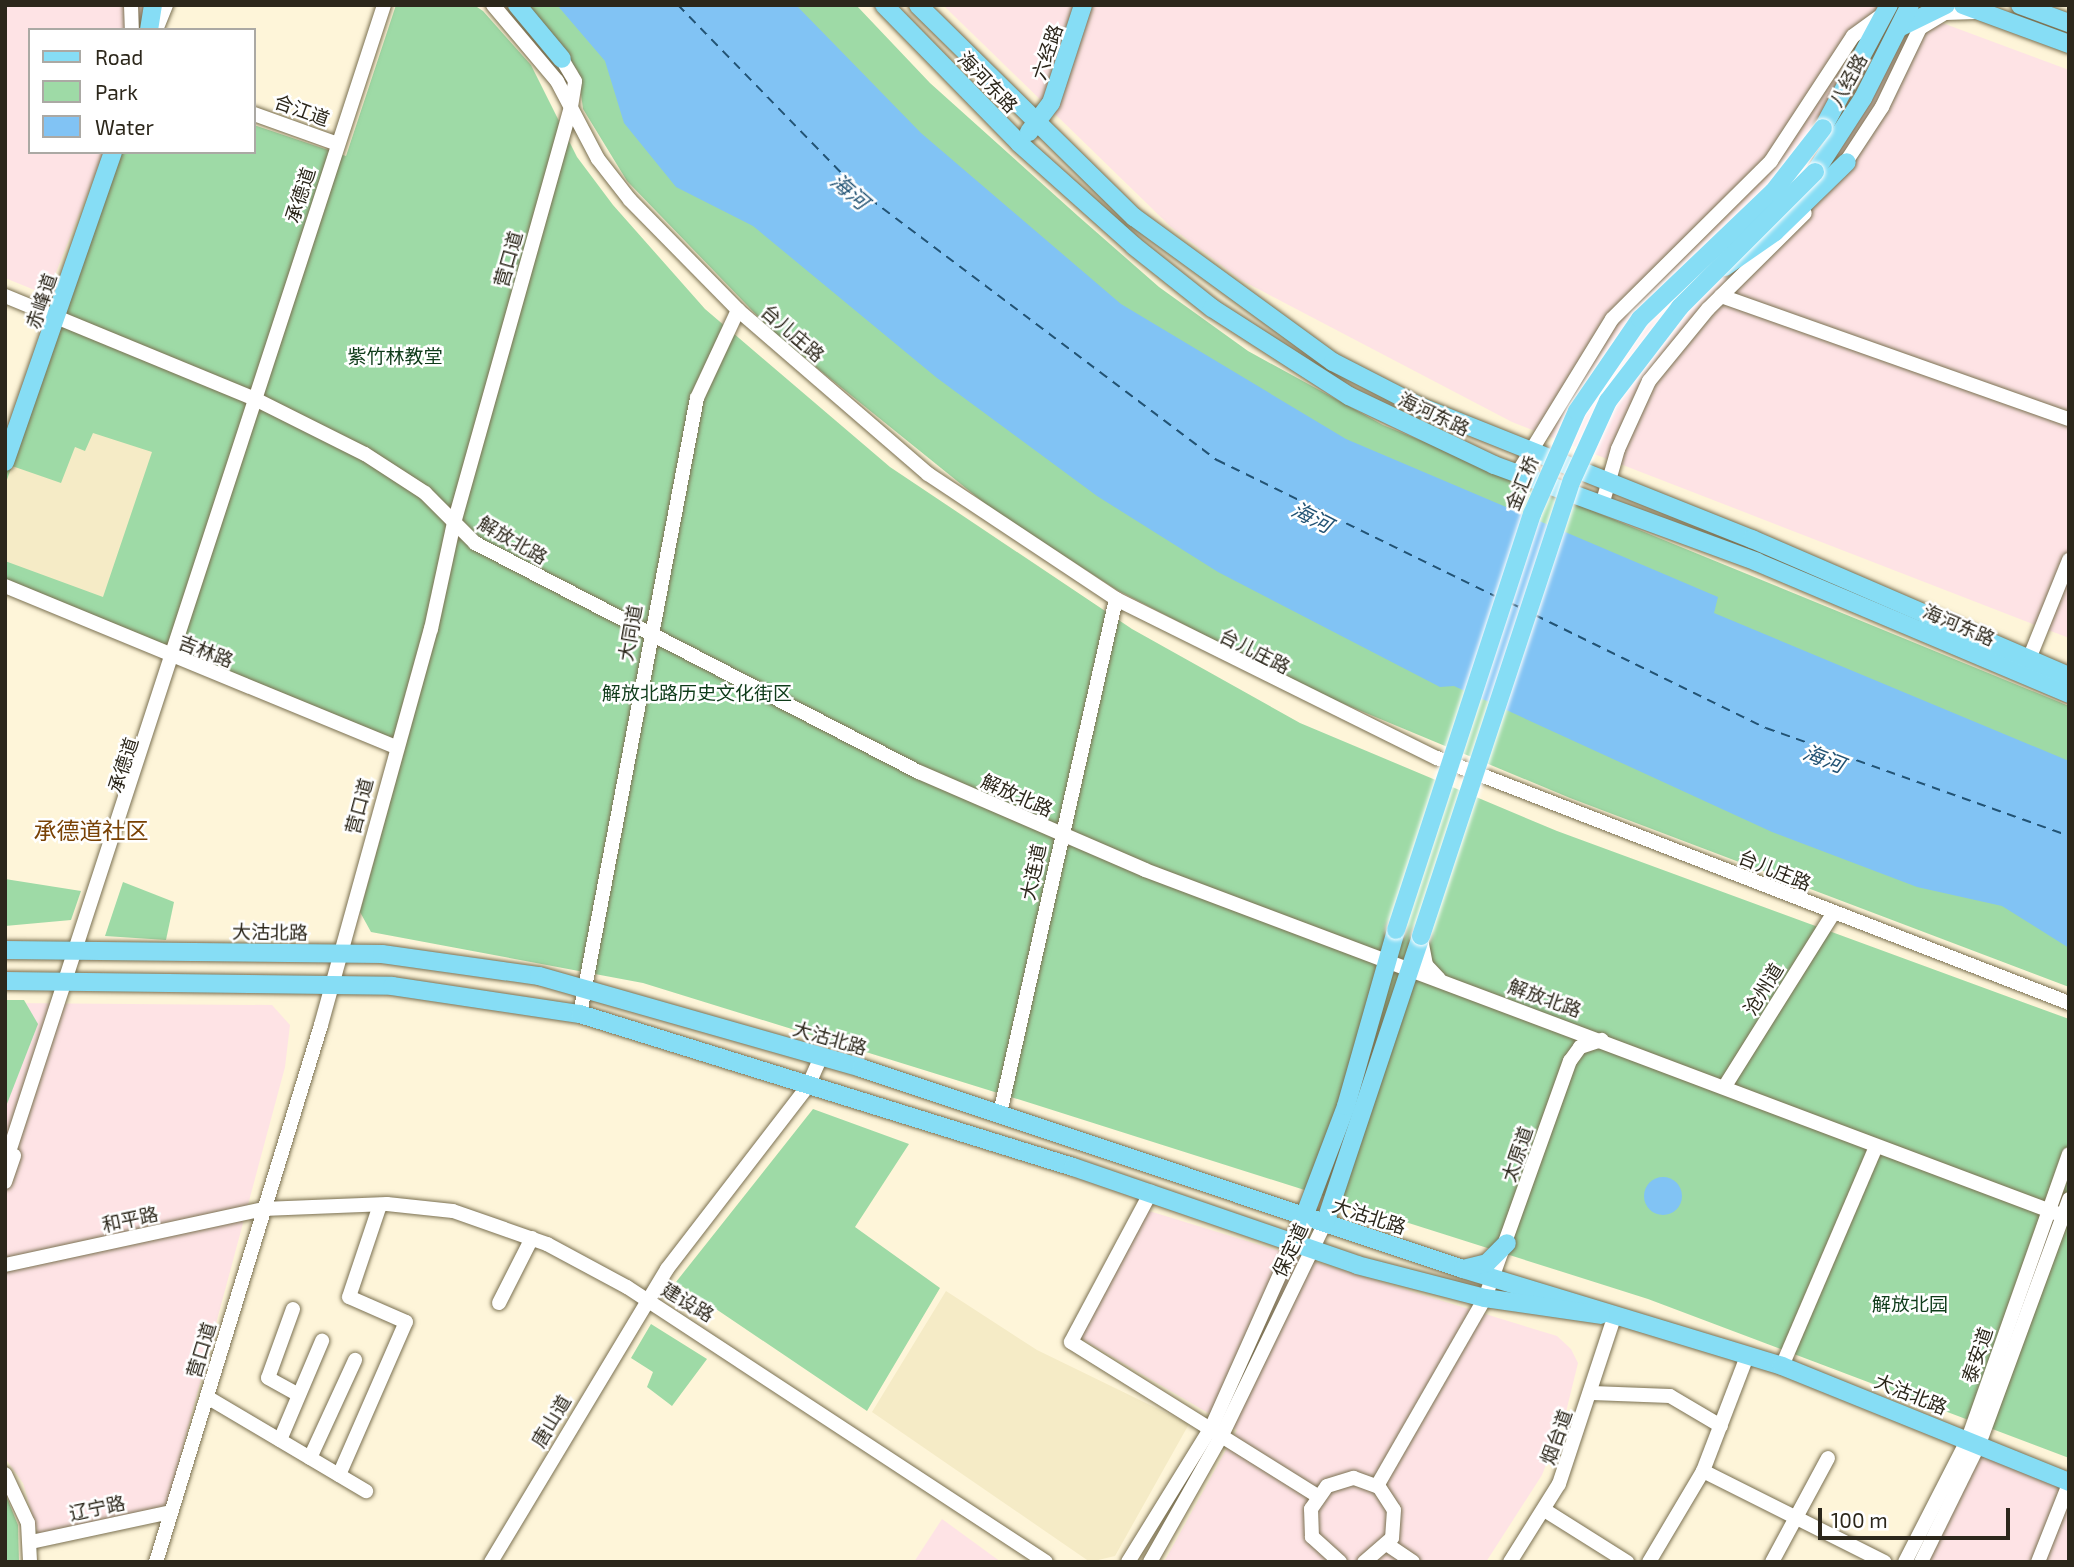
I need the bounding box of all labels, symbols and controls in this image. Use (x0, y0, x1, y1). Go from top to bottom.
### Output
street label: 六经路 (1027, 21, 1067, 83)
legend (28, 28, 256, 154)
text: Road (95, 44, 143, 69)
street label: 海河东路 (953, 47, 1023, 117)
street label: 八经路 (1824, 50, 1872, 110)
text: Park (95, 79, 138, 104)
street label: 合江道 (271, 90, 333, 130)
text: Water (95, 114, 154, 139)
street label: 承德道 (280, 164, 320, 226)
water label: 海河 (826, 168, 874, 214)
street label: 营口道 (489, 228, 527, 290)
street label: 赤峰道 (21, 270, 61, 332)
street label: 台儿庄路 (757, 299, 829, 367)
park label: 紫竹林教堂 (348, 345, 442, 367)
street label: 海河东路 (1395, 388, 1473, 440)
street label: 金汇桥 (1501, 452, 1543, 514)
water label: 海河 (1288, 496, 1336, 538)
street label: 解放北路 (474, 511, 552, 569)
street label: 海河东路 (1920, 600, 1998, 650)
street label: 大同道 (614, 603, 646, 663)
street label: 台儿庄路 (1216, 624, 1294, 678)
street label: 吉林路 (175, 630, 237, 672)
park label: 解放北路历史文化街区 (602, 682, 792, 704)
street label: 承德道 (103, 734, 143, 796)
water label: 海河 (1800, 739, 1848, 777)
street label: 解放北路 (978, 769, 1056, 821)
street label: 营口道 (341, 776, 377, 836)
district label: 承德道社区 (34, 816, 148, 844)
street label: 大连道 (1016, 842, 1050, 902)
street label: 台儿庄路 (1735, 845, 1815, 895)
street label: 大沽北路 (232, 920, 308, 944)
street label: 沧州道 (1738, 959, 1788, 1019)
street label: 解放北路 (1505, 974, 1585, 1022)
street label: 大沽北路 (790, 1017, 870, 1059)
street label: 太原道 (1497, 1123, 1537, 1185)
street label: 大沽北路 (1329, 1193, 1409, 1239)
street label: 和平路 (100, 1202, 160, 1236)
street label: 保定道 (1268, 1219, 1312, 1281)
street label: 建设路 (658, 1278, 718, 1326)
park label: 解放北园 (1872, 1293, 1948, 1315)
street label: 营口道 (182, 1319, 220, 1381)
street label: 泰安道 (1957, 1324, 1997, 1386)
street label: 大沽北路 (1871, 1369, 1951, 1419)
street label: 唐山道 (527, 1391, 575, 1451)
street label: 烟台道 (1536, 1406, 1576, 1468)
street label: 辽宁路 (67, 1491, 127, 1525)
scale bar (1822, 1494, 2014, 1538)
text: 100 m (1831, 1507, 1888, 1532)

